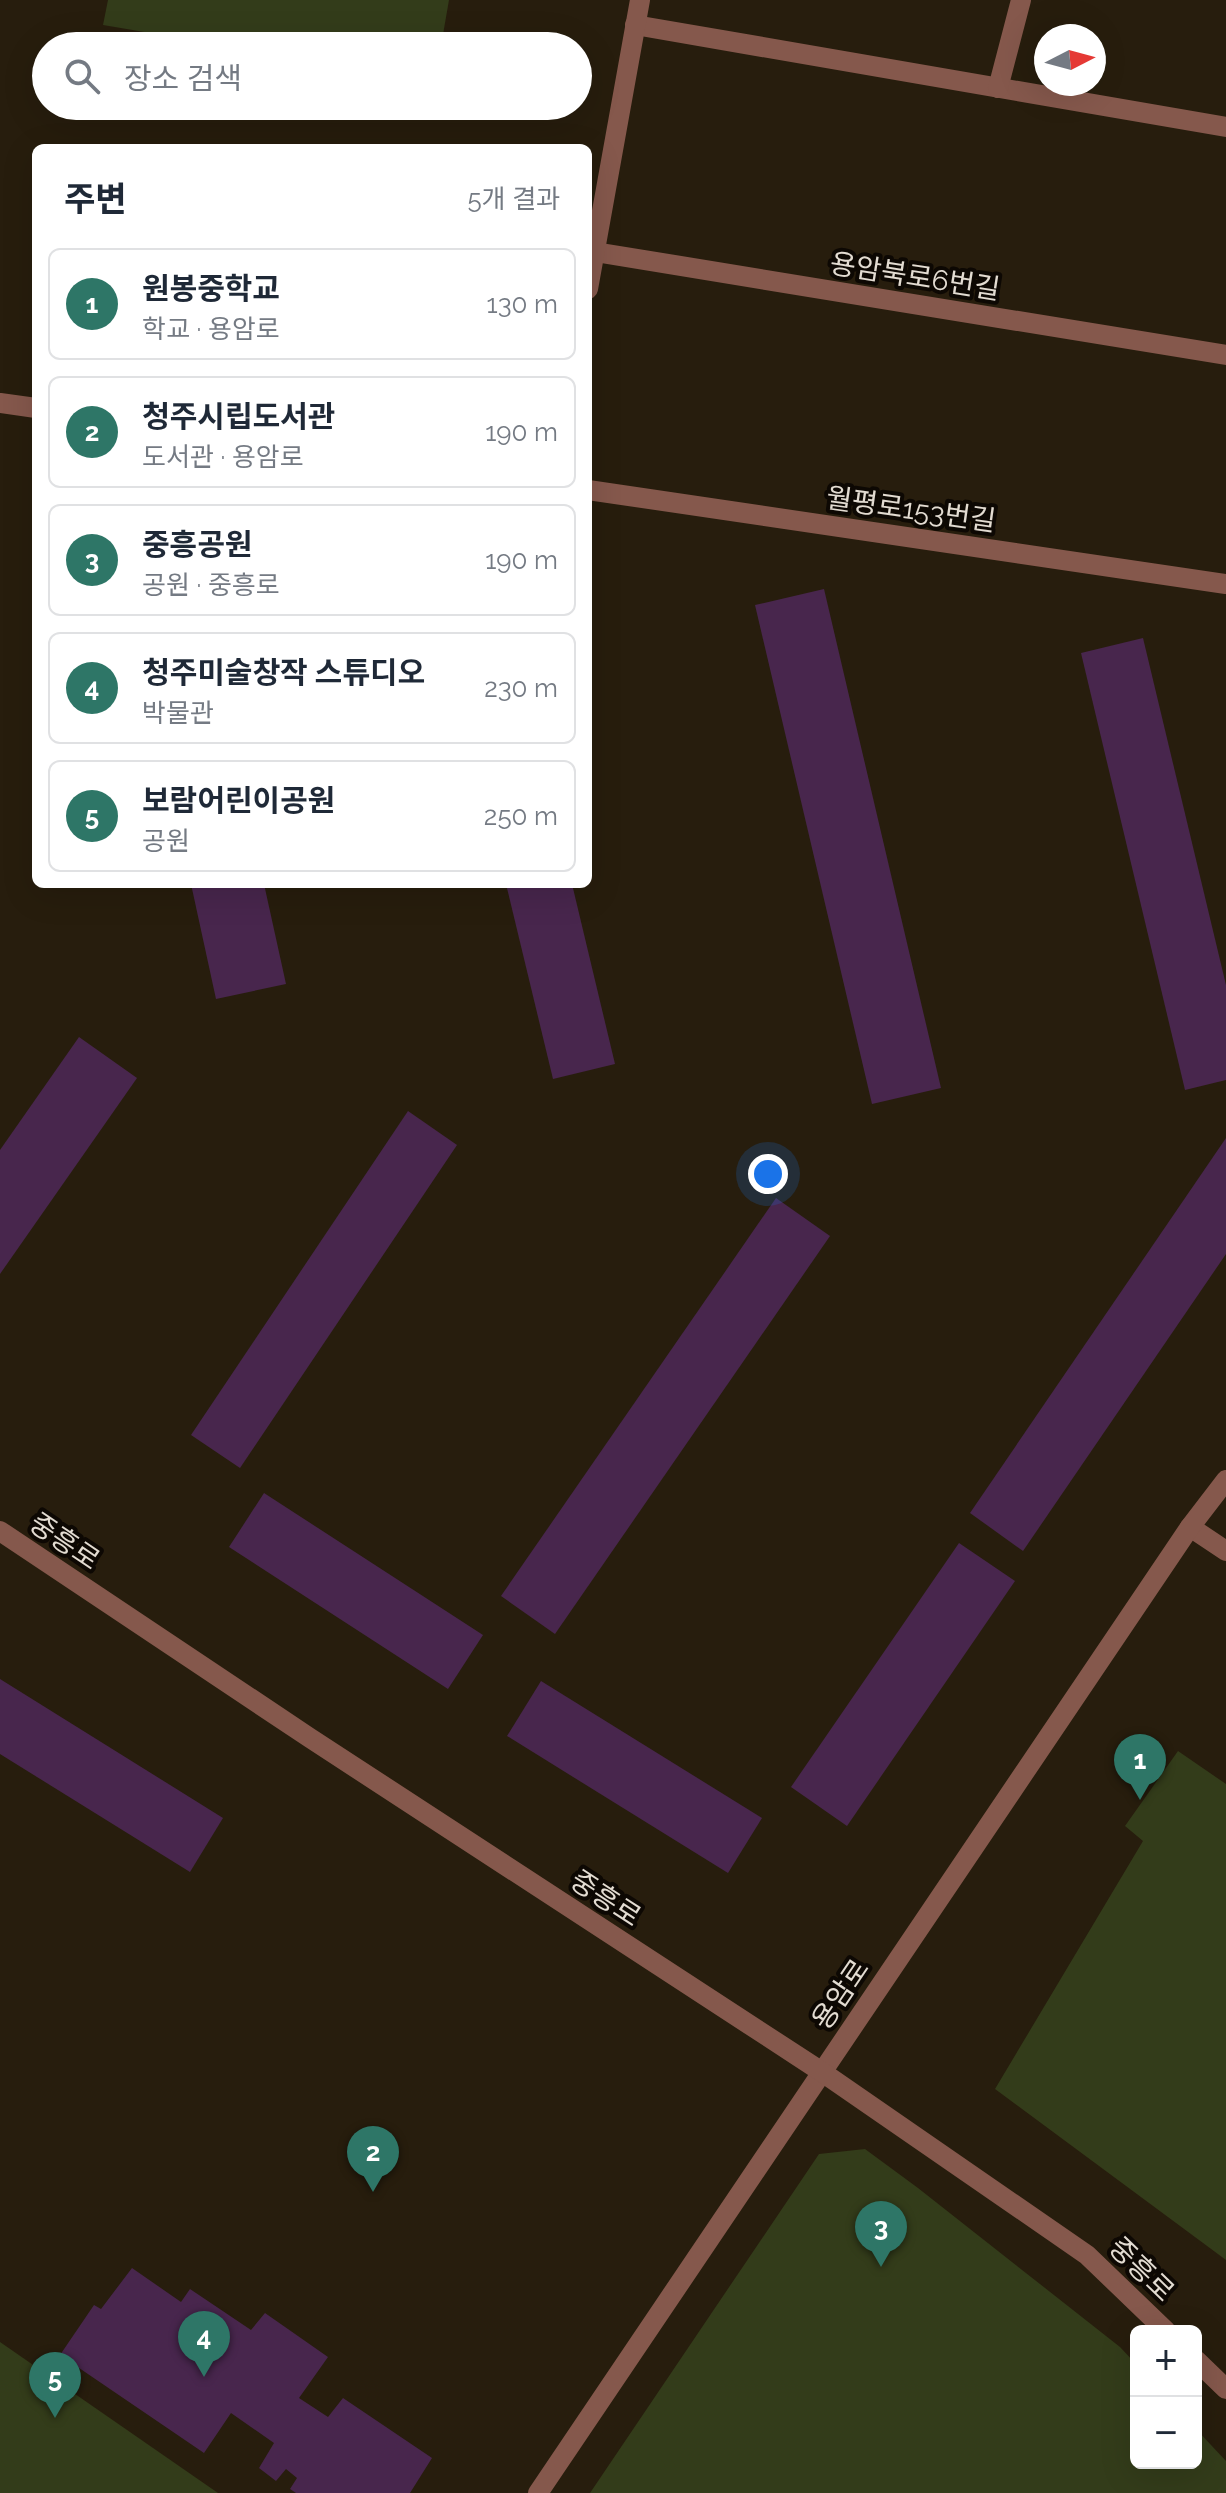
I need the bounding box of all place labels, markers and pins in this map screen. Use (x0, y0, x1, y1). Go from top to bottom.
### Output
pin: 1 (1114, 1734, 1166, 1800)
pin: 2 (347, 2126, 399, 2192)
pin: 3 (855, 2201, 907, 2267)
pin: 4 (178, 2311, 230, 2377)
pin: 5 (29, 2352, 81, 2418)

